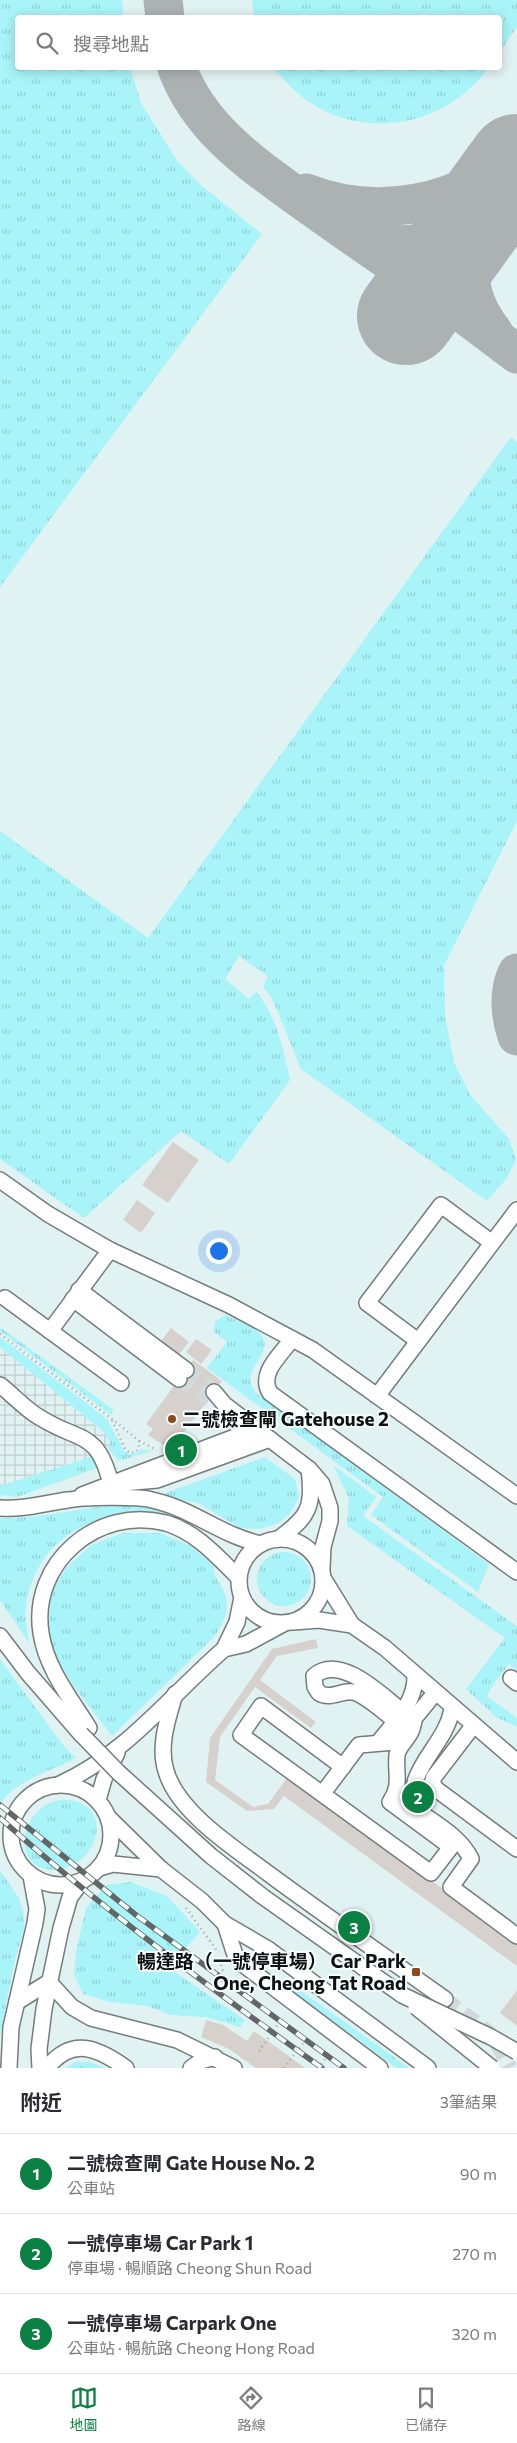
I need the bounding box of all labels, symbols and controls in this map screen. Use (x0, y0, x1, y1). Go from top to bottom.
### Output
search box (15, 15, 502, 70)
icon: search (33, 29, 61, 57)
text: 搜尋地點 (73, 32, 149, 55)
your location (206, 1238, 232, 1264)
place label: 二號檢查閘 Gatehouse 2 (182, 1407, 389, 1430)
marker: 二號檢查閘 Gatehouse 2 (166, 1413, 178, 1425)
pin: 1 (165, 1431, 197, 1469)
pin: 2 (402, 1778, 434, 1816)
pin: 3 (338, 1908, 370, 1946)
place label: 暢達路（一號停車場） Car Park One, Cheong Tat Road (137, 1949, 406, 1994)
marker: 暢達路（一號停車場） Car Park One, Cheong Tat Road (410, 1966, 422, 1978)
text: 附近 (20, 2089, 62, 2114)
text: 3筆結果 (440, 2092, 497, 2111)
text: 二號檢查閘 Gate House No. 2 (67, 2151, 315, 2174)
text: 1 (32, 2164, 40, 2183)
text: 90 m (460, 2164, 497, 2183)
text: 公車站 (67, 2178, 115, 2197)
text: 一號停車場 Car Park 1 (67, 2231, 253, 2254)
text: 2 (31, 2244, 41, 2263)
text: 270 m (452, 2244, 497, 2263)
text: 停車場 · 暢順路 Cheong Shun Road (67, 2258, 312, 2277)
text: 一號停車場 Carpark One (67, 2311, 277, 2334)
text: 3 (31, 2324, 41, 2343)
text: 320 m (452, 2324, 497, 2343)
text: 公車站 · 暢航路 Cheong Hong Road (67, 2338, 315, 2357)
tab: 地圖 (70, 2384, 98, 2434)
tab: 路線 (237, 2384, 265, 2434)
tab: 已儲存 (405, 2384, 447, 2434)

